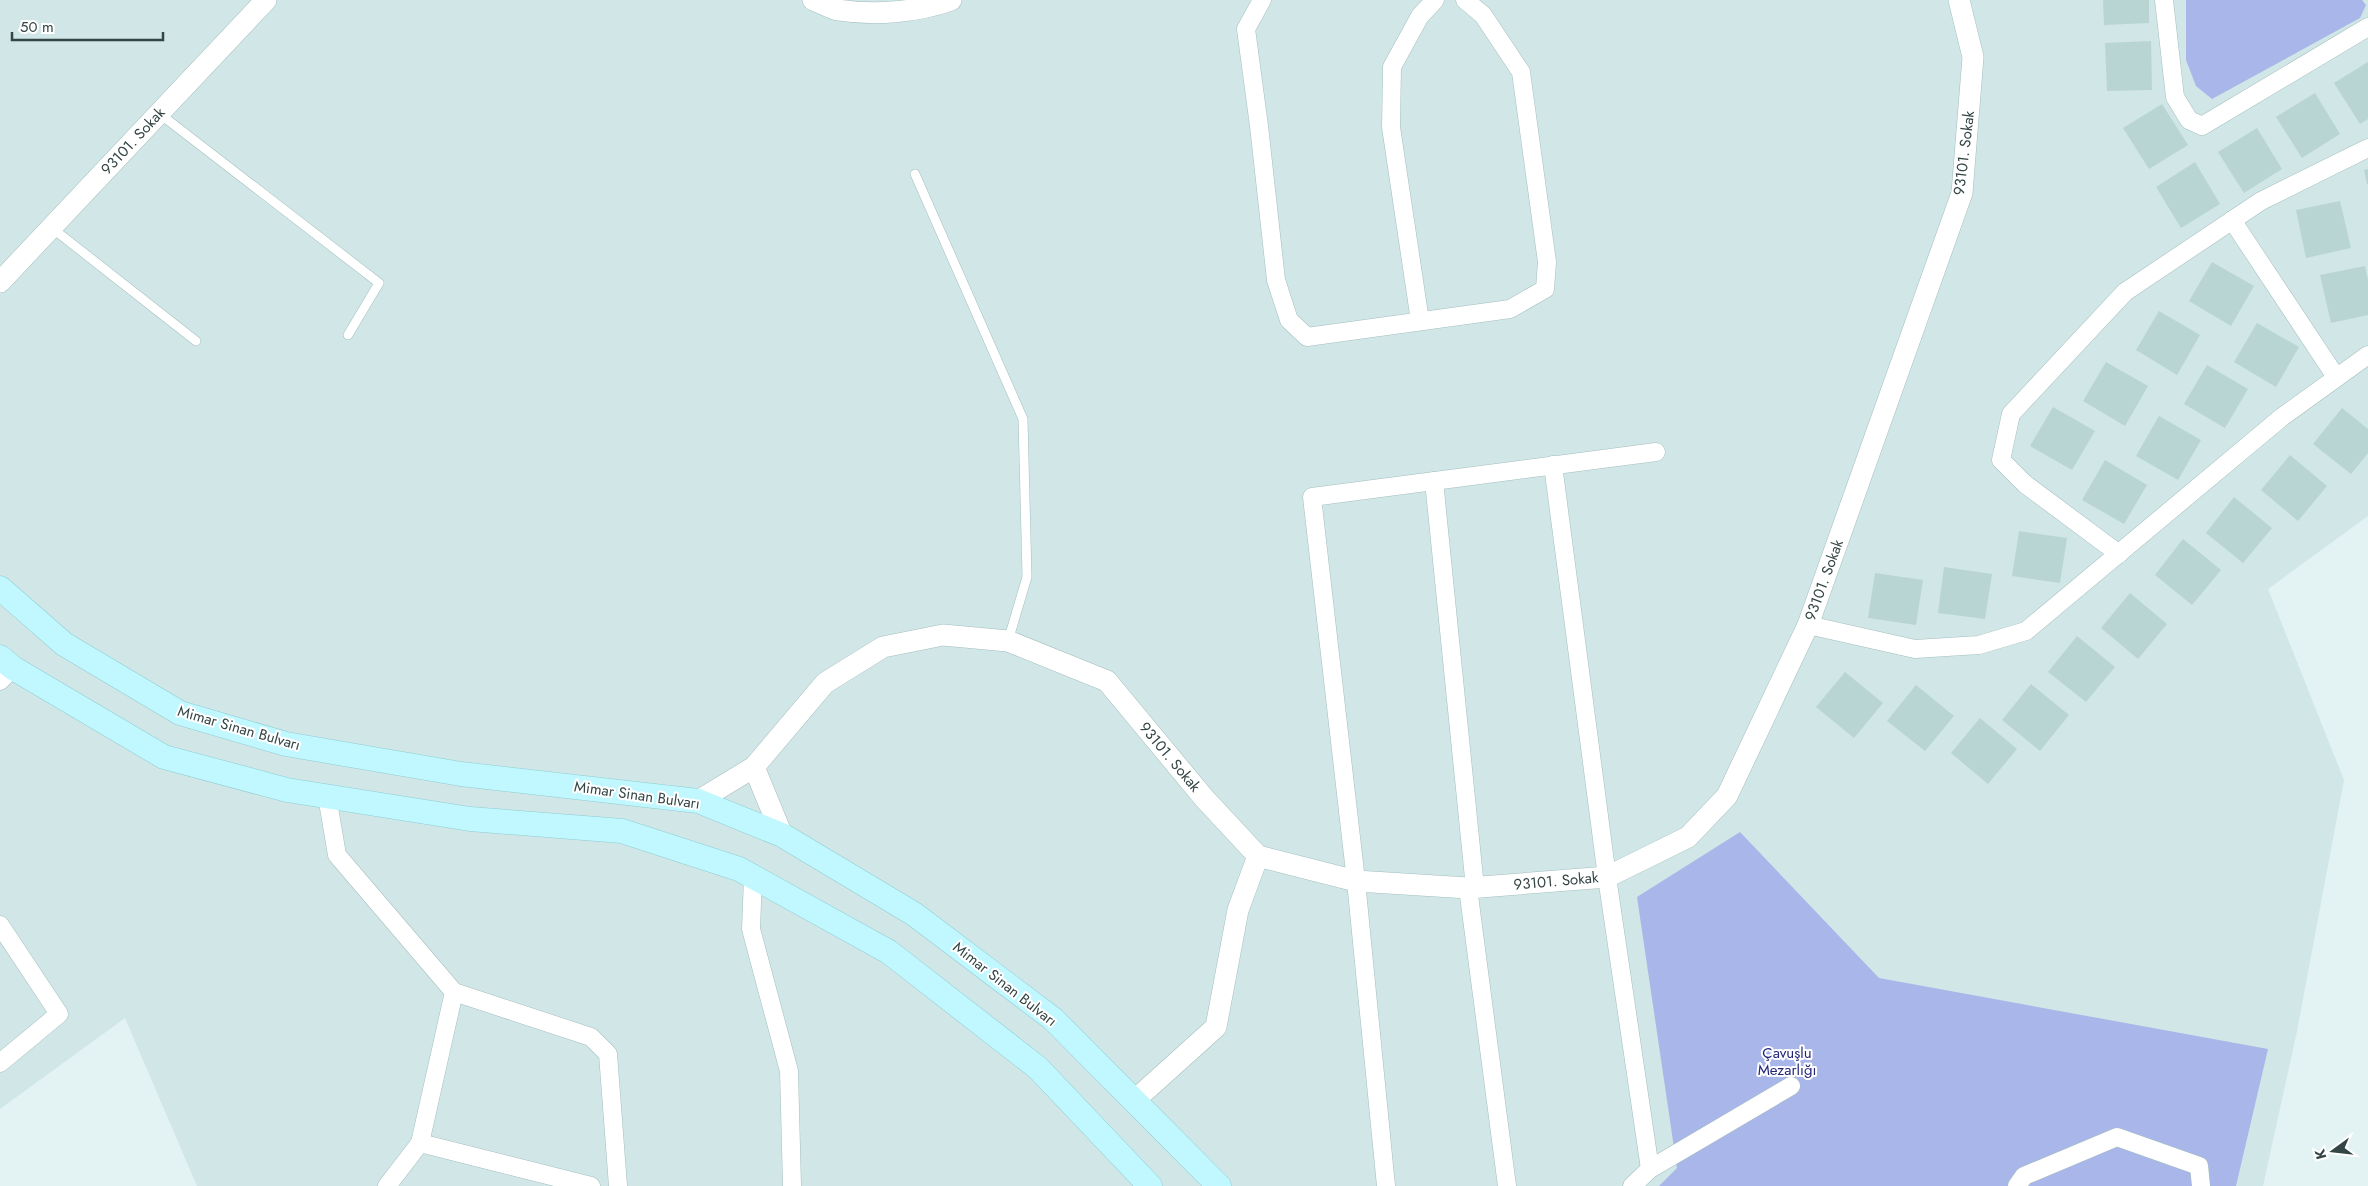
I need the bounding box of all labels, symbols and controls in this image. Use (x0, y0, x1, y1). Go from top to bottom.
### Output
scale bar (12, 10, 164, 42)
text: 50 m (20, 16, 54, 38)
street label: 93101. Sokak (96, 102, 170, 180)
street label: 93101. Sokak (1948, 109, 1980, 197)
street label: 93101. Sokak (1799, 536, 1849, 624)
street label: Mimar Sinan Bulvarı (175, 700, 303, 756)
street label: 93101. Sokak (1134, 717, 1206, 797)
street label: Mimar Sinan Bulvarı (573, 775, 701, 815)
street label: 93101. Sokak (1513, 866, 1600, 896)
street label: Mimar Sinan Bulvarı (948, 936, 1062, 1032)
park label: Çavuşlu Mezarlığı (1758, 1042, 1816, 1081)
north arrow (2308, 1126, 2358, 1176)
text: K (2309, 1147, 2331, 1162)

